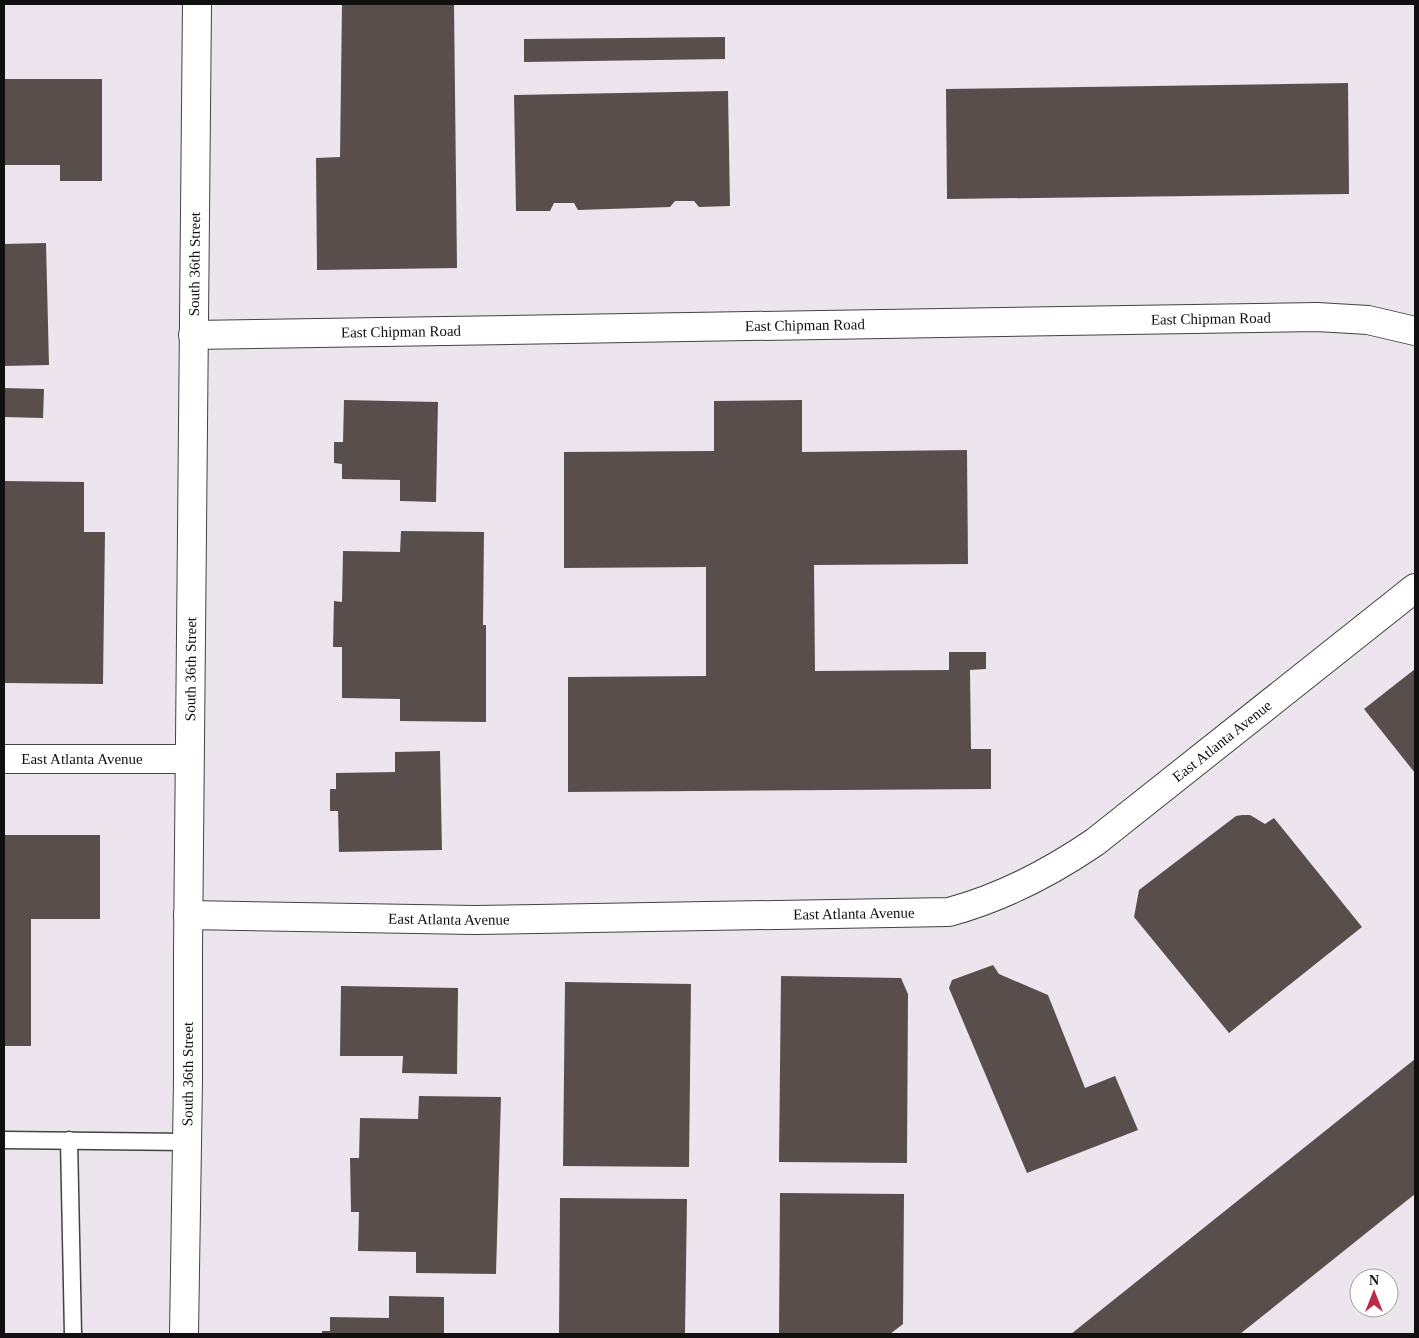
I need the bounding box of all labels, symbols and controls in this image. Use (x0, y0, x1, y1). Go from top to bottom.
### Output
street label: South 36th Street (186, 211, 203, 316)
street label: East Chipman Road (1151, 310, 1272, 328)
street label: East Chipman Road (745, 316, 866, 334)
street label: East Chipman Road (341, 323, 462, 341)
street label: South 36th Street (182, 616, 199, 721)
street label: East Atlanta Avenue (1170, 697, 1275, 785)
street label: East Atlanta Avenue (21, 751, 143, 767)
street label: East Atlanta Avenue (793, 905, 915, 923)
street label: East Atlanta Avenue (388, 911, 510, 928)
street label: South 36th Street (179, 1021, 196, 1126)
north arrow (1349, 1268, 1399, 1318)
text: N (1369, 1273, 1379, 1288)

